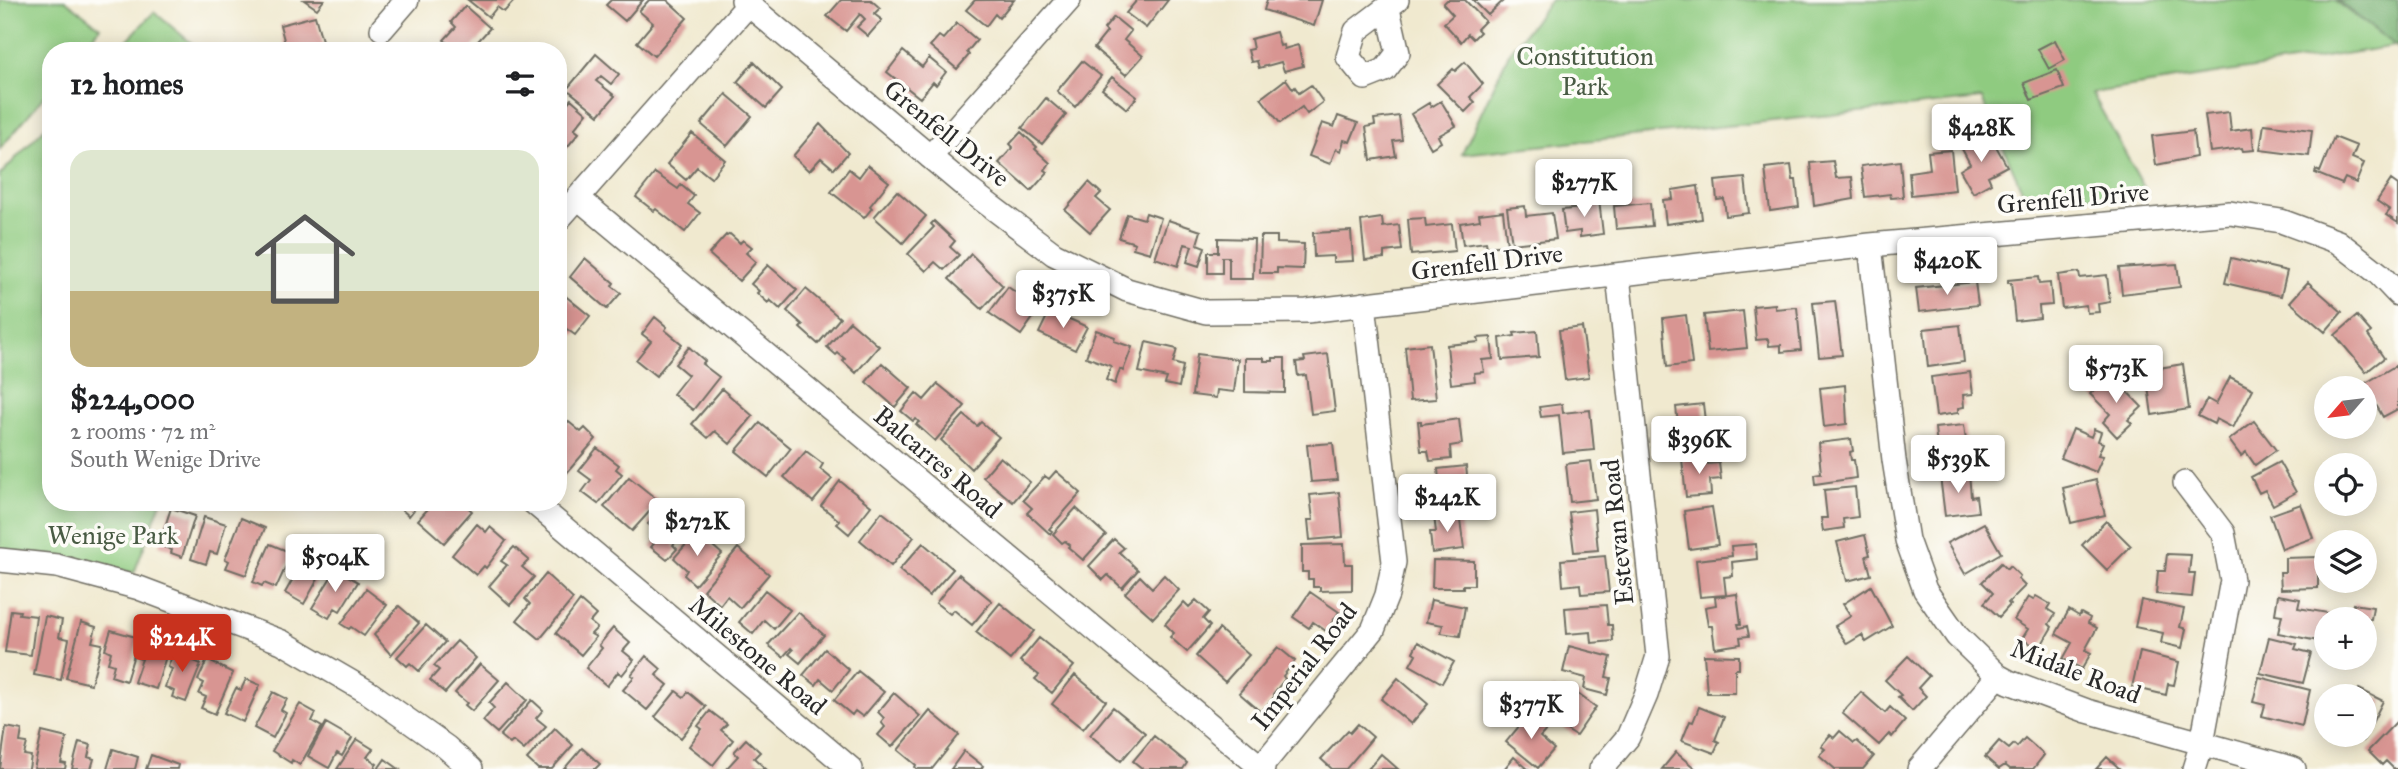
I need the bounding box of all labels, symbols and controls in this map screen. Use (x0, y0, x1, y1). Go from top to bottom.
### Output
park label: Constitution Park (1516, 40, 1654, 102)
icon: filters (501, 65, 539, 103)
text: 12 homes (70, 66, 183, 102)
street label: Grenfell Drive (878, 73, 1016, 194)
pin: $428K (1932, 104, 2030, 164)
text: $428K (1948, 113, 2014, 141)
pin: $277K (1535, 160, 1633, 219)
text: $277K (1551, 168, 1617, 196)
street label: Grenfell Drive (1996, 175, 2151, 221)
icon: home (242, 196, 368, 322)
street label: Grenfell Drive (1409, 237, 1565, 287)
pin: $420K (1898, 238, 1996, 297)
text: $420K (1913, 246, 1981, 274)
pin: $375K (1014, 270, 1112, 330)
text: $375K (1032, 279, 1094, 307)
pin: $573K (2067, 346, 2165, 405)
text: $573K (2085, 354, 2147, 382)
north arrow (2314, 376, 2376, 439)
map controls (2314, 376, 2377, 747)
text: $224,000 (70, 381, 195, 417)
street label: Balcarres Road (867, 399, 1009, 525)
pin: $396K (1650, 416, 1748, 476)
text: 2 rooms · 72 m² (70, 417, 215, 445)
text: $396K (1667, 425, 1731, 453)
pin: $539K (1909, 435, 2007, 495)
text: $539K (1927, 444, 1989, 472)
text: South Wenige Drive (70, 445, 261, 473)
button: locate (2314, 453, 2377, 516)
street label: Estevan Road (1593, 457, 1641, 607)
pin: $242K (1398, 475, 1496, 534)
text: $242K (1414, 483, 1480, 511)
pin: $272K (648, 498, 746, 558)
text: $272K (665, 507, 729, 535)
park label: Wenige Park (47, 519, 180, 551)
button: layers (2314, 530, 2377, 593)
pin: $504K (286, 534, 384, 594)
text: $504K (301, 543, 369, 571)
street label: Milestone Road (683, 588, 833, 722)
street label: Imperial Road (1244, 596, 1364, 736)
button: + (2314, 607, 2377, 670)
pin: $224K (133, 614, 231, 674)
text: $224K (149, 623, 215, 651)
street label: Midale Road (2006, 632, 2146, 710)
pin: $377K (1482, 682, 1580, 741)
button: − (2314, 684, 2377, 747)
text: $377K (1499, 690, 1563, 718)

